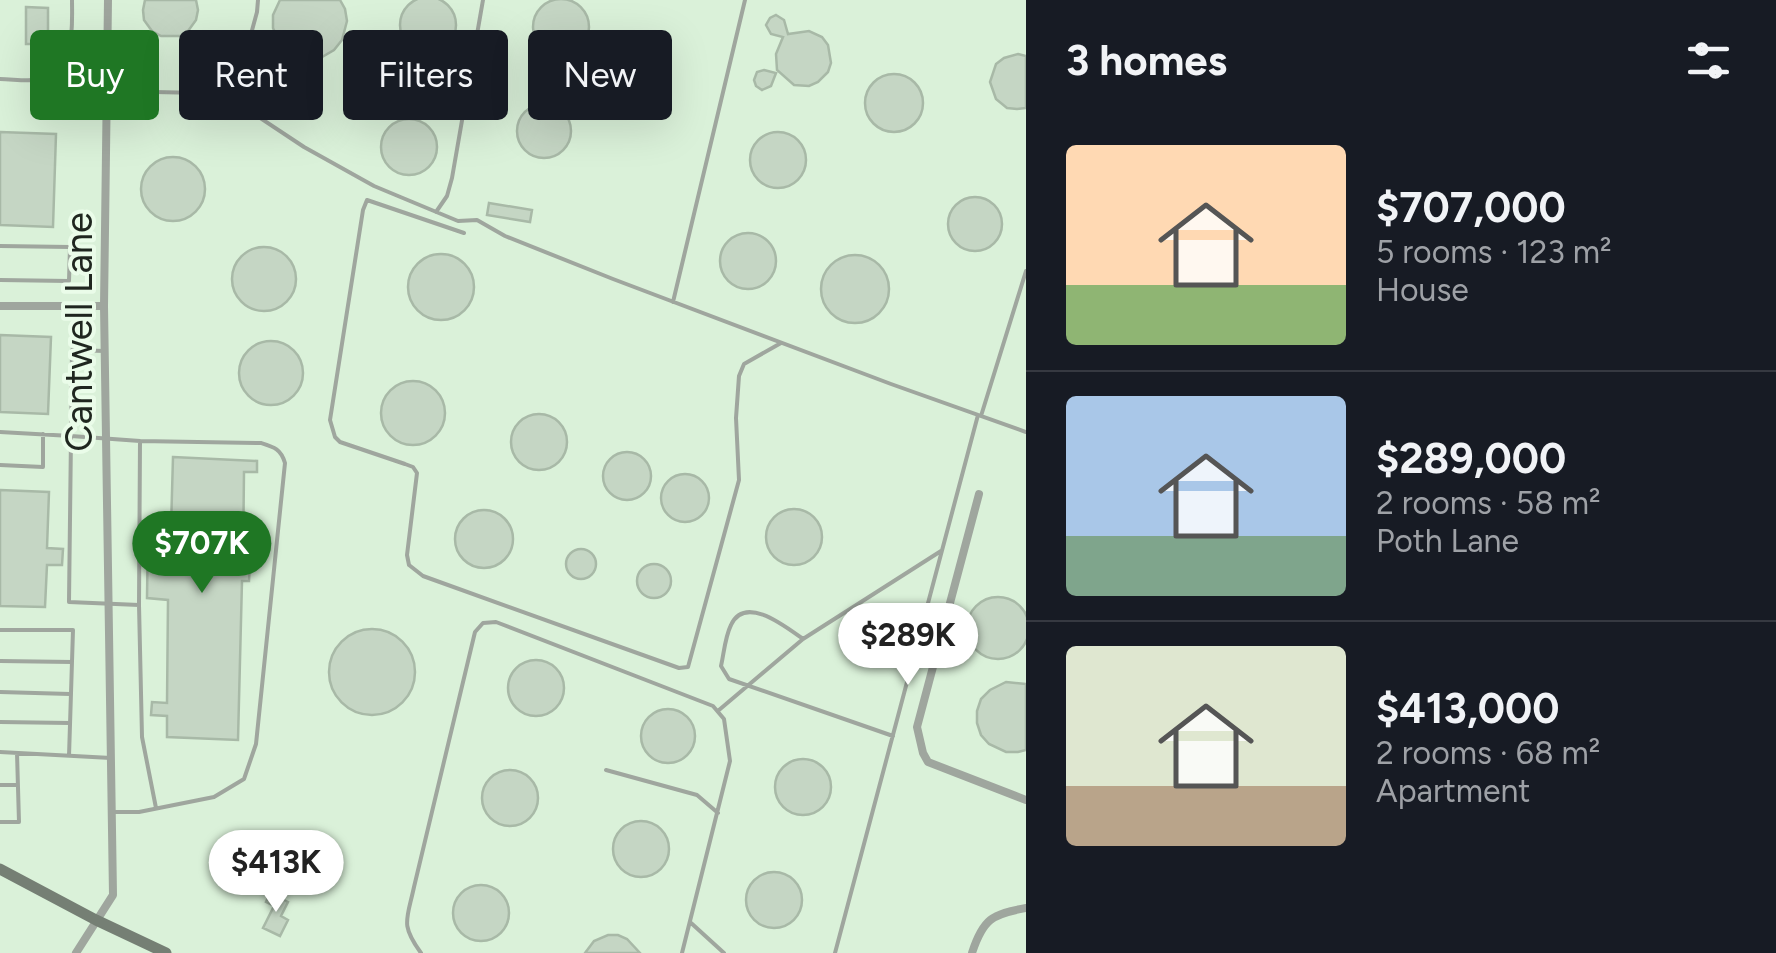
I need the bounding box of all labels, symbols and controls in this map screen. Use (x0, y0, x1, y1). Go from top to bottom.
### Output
chip: Buy (30, 30, 159, 120)
chip: Rent (179, 30, 323, 120)
chip: Filters (343, 30, 508, 120)
chip: New (528, 30, 672, 120)
icon: filters (1681, 33, 1736, 88)
text: 3 homes (1066, 35, 1227, 86)
text: $707,000 (1376, 182, 1566, 233)
icon: home (1146, 185, 1266, 305)
street label: Cantwell Lane (56, 212, 102, 452)
text: 5 rooms · 123 m² (1376, 233, 1612, 271)
text: House (1376, 271, 1469, 309)
text: $289,000 (1376, 433, 1566, 484)
icon: home (1146, 436, 1266, 556)
text: 2 rooms · 58 m² (1376, 484, 1601, 522)
pin: $707K (132, 511, 272, 596)
text: Poth Lane (1376, 522, 1519, 560)
text: $707K (154, 524, 250, 562)
pin: $289K (838, 603, 978, 688)
text: $289K (860, 616, 956, 654)
text: $413,000 (1376, 683, 1559, 734)
icon: home (1146, 686, 1266, 806)
text: 2 rooms · 68 m² (1376, 734, 1600, 772)
text: Apartment (1376, 772, 1530, 810)
pin: $413K (206, 830, 346, 915)
text: $413K (231, 843, 321, 881)

